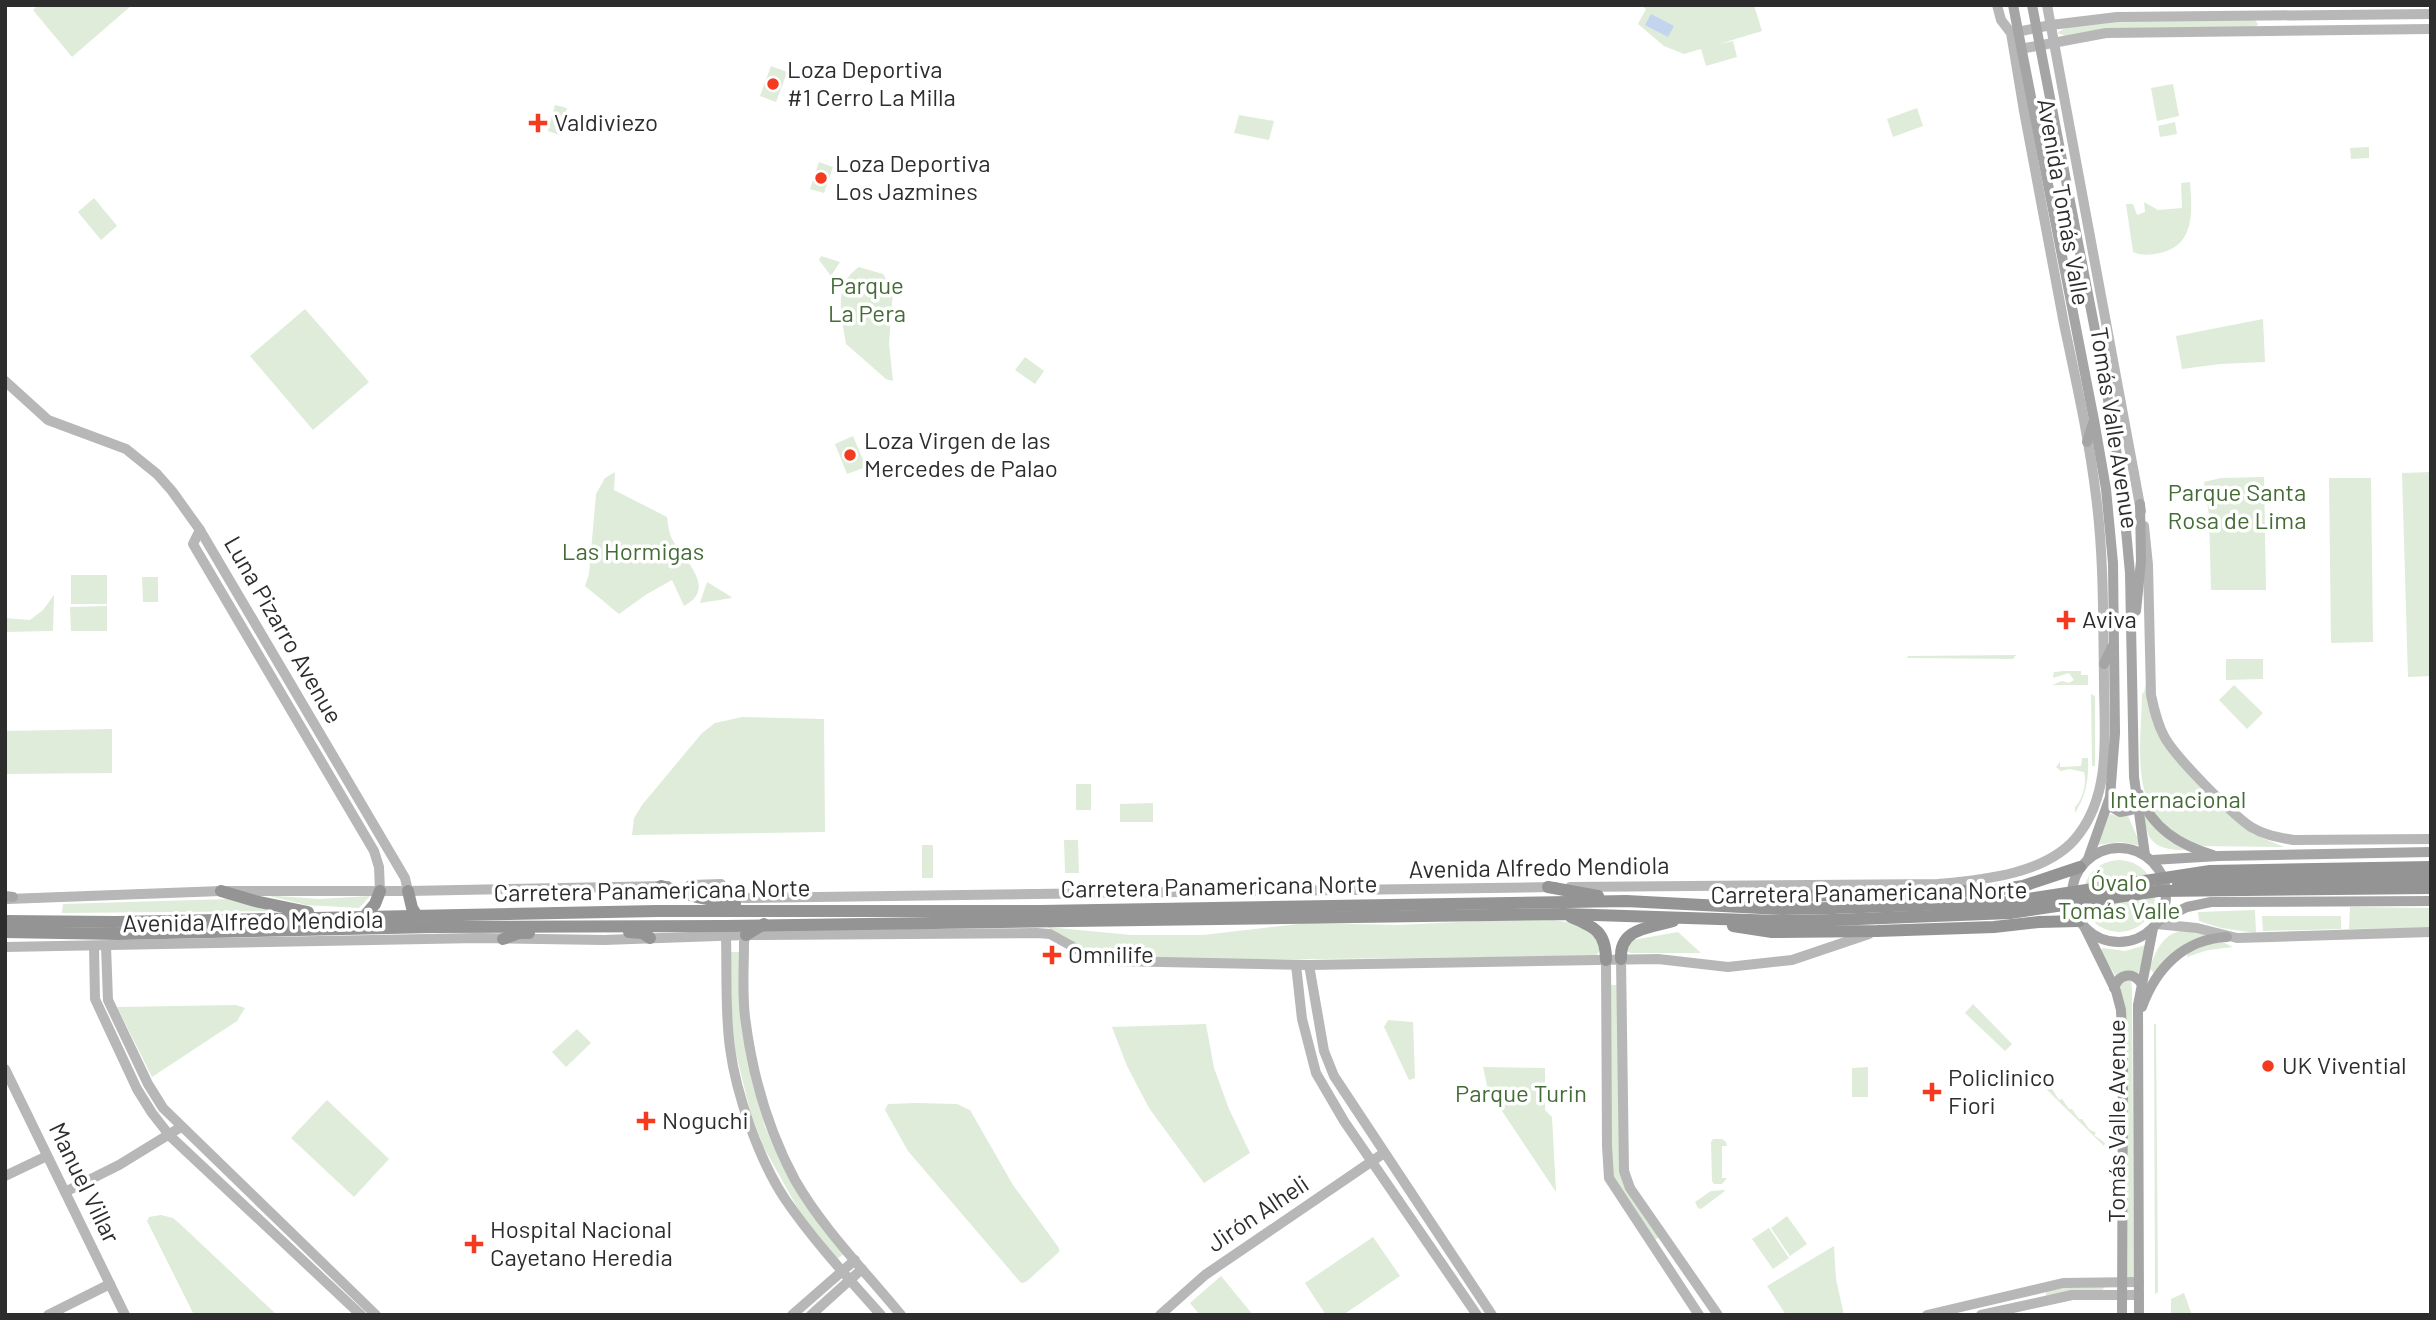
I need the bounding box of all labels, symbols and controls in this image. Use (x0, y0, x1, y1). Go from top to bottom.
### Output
place label: Loza Deportiva #1 Cerro La Milla (787, 54, 956, 111)
marker: Loza Deportiva #1 Cerro La Milla (765, 76, 781, 92)
street label: Avenida Tomás Valle (2032, 96, 2097, 307)
place label: Valdiviezo (554, 107, 658, 136)
marker: Valdiviezo (528, 113, 548, 133)
place label: Loza Deportiva Los Jazmines (835, 148, 991, 205)
marker: Loza Deportiva Los Jazmines (813, 170, 829, 186)
park label: Parque La Pera (828, 270, 906, 327)
street label: Tomás Valle Avenue (2085, 325, 2146, 531)
place label: Loza Virgen de las Mercedes de Palao (864, 425, 1058, 482)
marker: Loza Virgen de las Mercedes de Palao (842, 447, 858, 463)
park label: Parque Santa Rosa de Lima (2168, 477, 2306, 534)
street label: Luna Pizarro Avenue (219, 531, 350, 728)
park label: Las Hormigas (562, 536, 704, 565)
place label: Aviva (2082, 604, 2137, 633)
marker: Aviva (2056, 610, 2076, 630)
park label: Internacional (2110, 784, 2246, 813)
street label: Avenida Alfredo Mendiola (1408, 850, 1670, 883)
park label: Óvalo Tomás Valle (2058, 867, 2180, 924)
street label: Carretera Panamericana Norte (1060, 868, 1378, 903)
street label: Carretera Panamericana Norte (493, 872, 811, 907)
street label: Carretera Panamericana Norte (1710, 874, 2028, 909)
street label: Avenida Alfredo Mendiola (122, 904, 384, 937)
place label: Omnilife (1068, 939, 1154, 968)
marker: Omnilife (1042, 945, 1062, 965)
street label: Tomás Valle Avenue (2101, 1019, 2130, 1223)
place label: UK Vivential (2282, 1050, 2407, 1079)
marker: UK Vivential (2260, 1058, 2276, 1074)
place label: Policlinico Fiori (1948, 1062, 2055, 1119)
park label: Parque Turin (1455, 1078, 1587, 1107)
marker: Policlinico Fiori (1922, 1082, 1942, 1102)
place label: Noguchi (662, 1105, 749, 1134)
marker: Noguchi (636, 1111, 656, 1131)
street label: Manuel Villar (44, 1117, 127, 1248)
street label: Jirón Alheli (1201, 1168, 1314, 1257)
place label: Hospital Nacional Cayetano Heredia (490, 1214, 673, 1271)
marker: Hospital Nacional Cayetano Heredia (464, 1234, 484, 1254)

